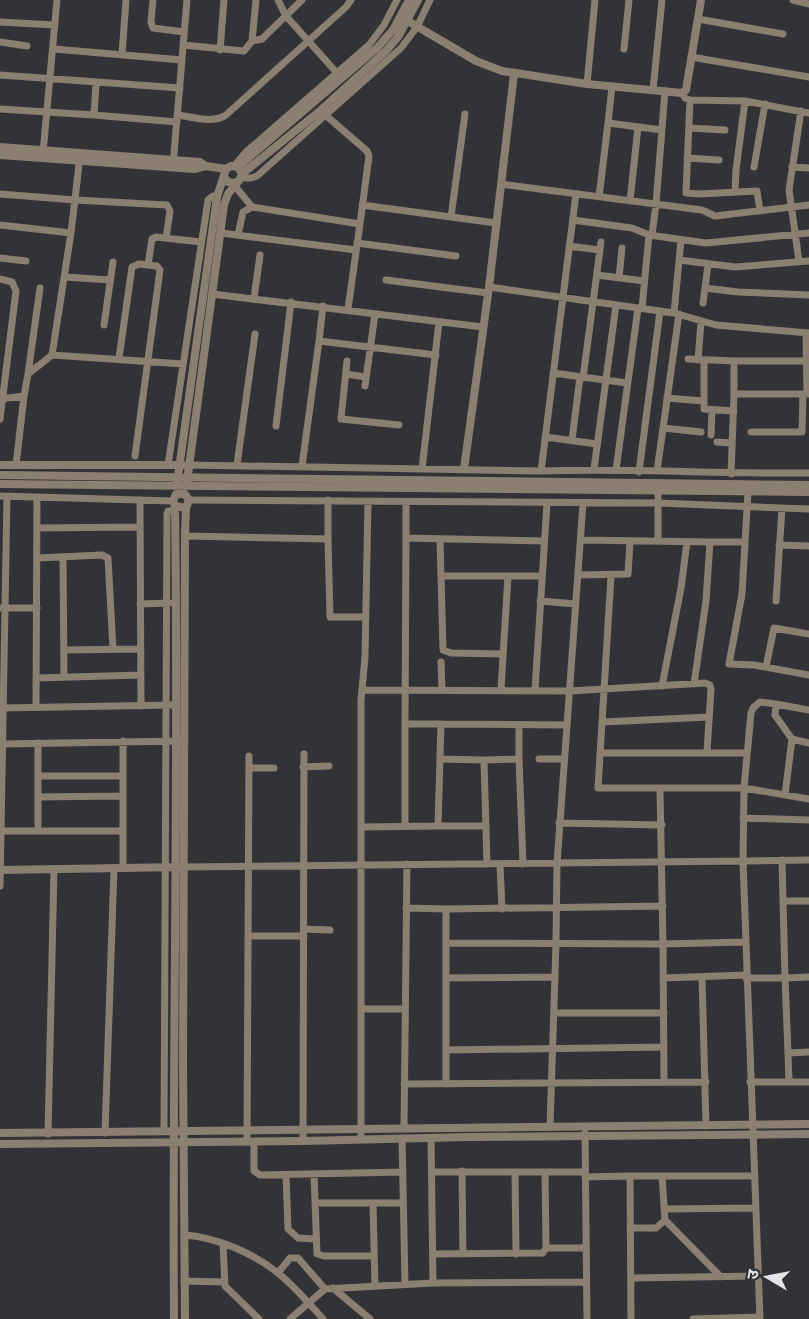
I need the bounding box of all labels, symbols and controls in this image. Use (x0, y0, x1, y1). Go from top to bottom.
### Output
north arrow (737, 1247, 797, 1307)
text: उ (742, 1267, 763, 1281)

